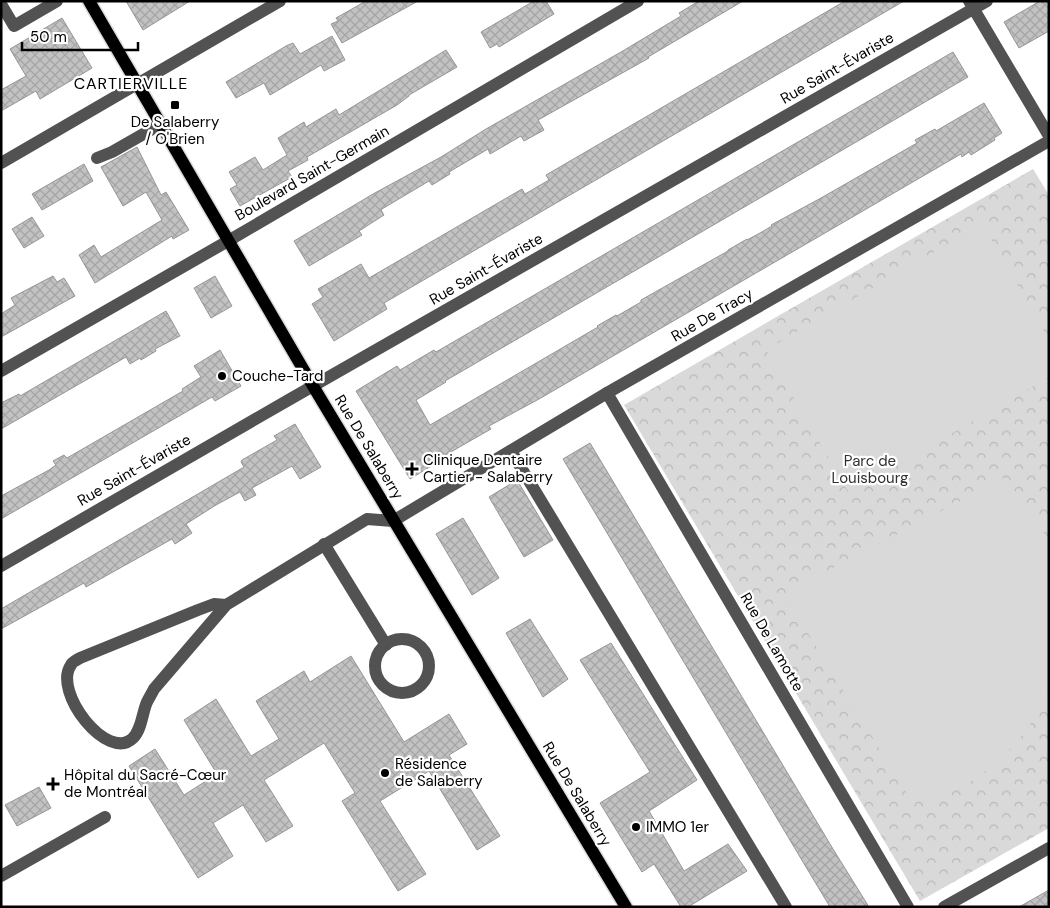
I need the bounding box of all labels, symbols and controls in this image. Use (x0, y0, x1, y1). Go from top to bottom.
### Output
scale bar (22, 20, 139, 52)
text: 50 m (30, 27, 67, 47)
street label: Rue Saint-Évariste (777, 27, 897, 109)
district label: CARTIERVILLE (74, 73, 188, 94)
marker: De Salaberry / O'Brien (169, 99, 181, 111)
place label: De Salaberry / O'Brien (131, 112, 220, 149)
street label: Boulevard Saint-Germain (231, 121, 393, 225)
street label: Rue Saint-Évariste (426, 228, 546, 310)
street label: Rue De Tracy (668, 283, 757, 346)
place label: Couche-Tard (232, 366, 323, 386)
marker: Couche-Tard (216, 370, 228, 382)
street label: Rue De Salaberry (330, 391, 408, 504)
street label: Rue Saint-Évariste (74, 429, 194, 511)
place label: Clinique Dentaire Cartier - Salaberry (423, 450, 553, 487)
park label: Parc de Louisbourg (832, 451, 908, 488)
marker: Clinique Dentaire Cartier - Salaberry (405, 462, 419, 476)
street label: Rue De Lamotte (736, 589, 808, 695)
street label: Rue De Salaberry (538, 738, 616, 851)
place label: Résidence de Salaberry (395, 754, 483, 791)
place label: Hôpital du Sacré-Cœur de Montréal (64, 765, 227, 802)
marker: Résidence de Salaberry (379, 767, 391, 779)
marker: Hôpital du Sacré-Cœur de Montréal (46, 777, 60, 791)
place label: IMMO 1er (646, 817, 710, 837)
marker: IMMO 1er (630, 821, 642, 833)

